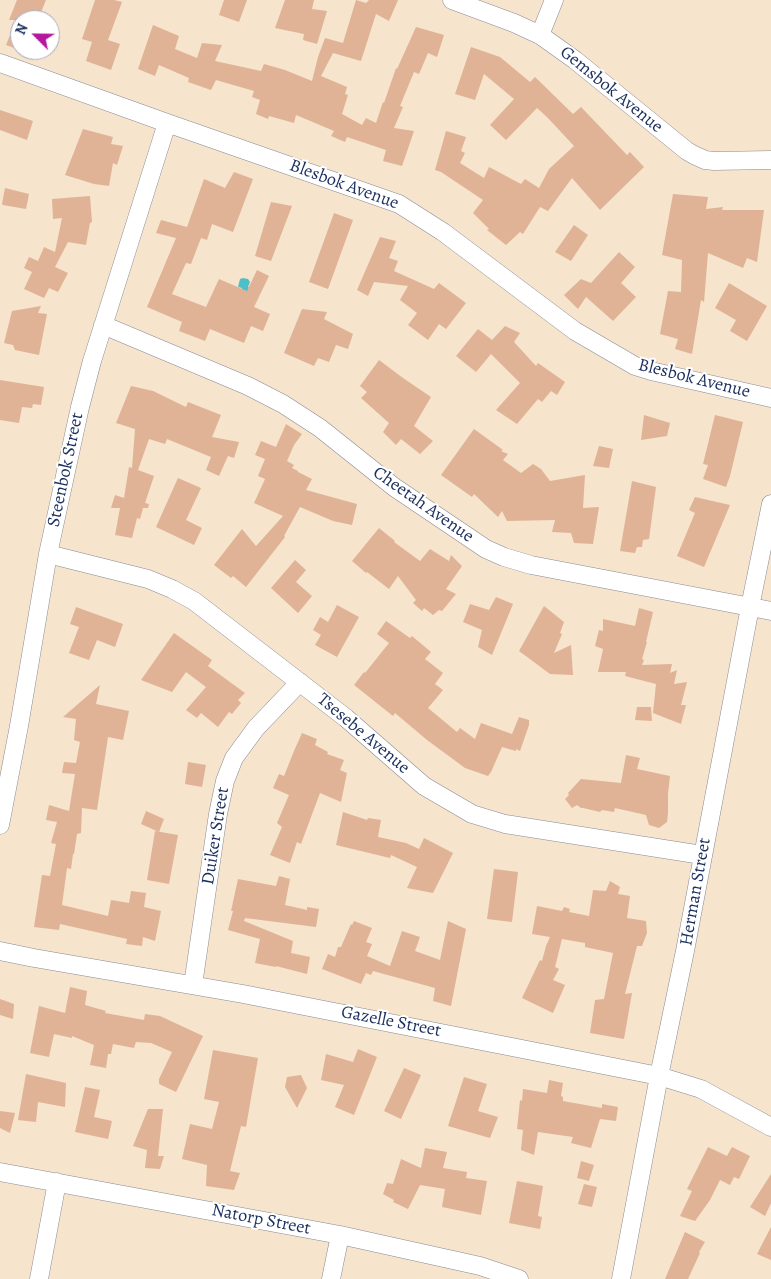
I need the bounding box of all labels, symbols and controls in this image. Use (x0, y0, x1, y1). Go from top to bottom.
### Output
north arrow (10, 10, 60, 60)
text: N (11, 21, 32, 38)
street label: Gemsbok Avenue (555, 42, 667, 138)
street label: Blesbok Avenue (286, 155, 402, 215)
street label: Blesbok Avenue (636, 355, 752, 403)
street label: Steenbok Street (43, 411, 89, 529)
street label: Cheetah Avenue (368, 462, 478, 548)
street label: Tsesebe Avenue (312, 689, 414, 779)
street label: Duiker Street (198, 785, 234, 887)
street label: Herman Street (676, 836, 716, 948)
street label: Gazelle Street (339, 1002, 443, 1042)
street label: Natorp Street (210, 1200, 312, 1240)

